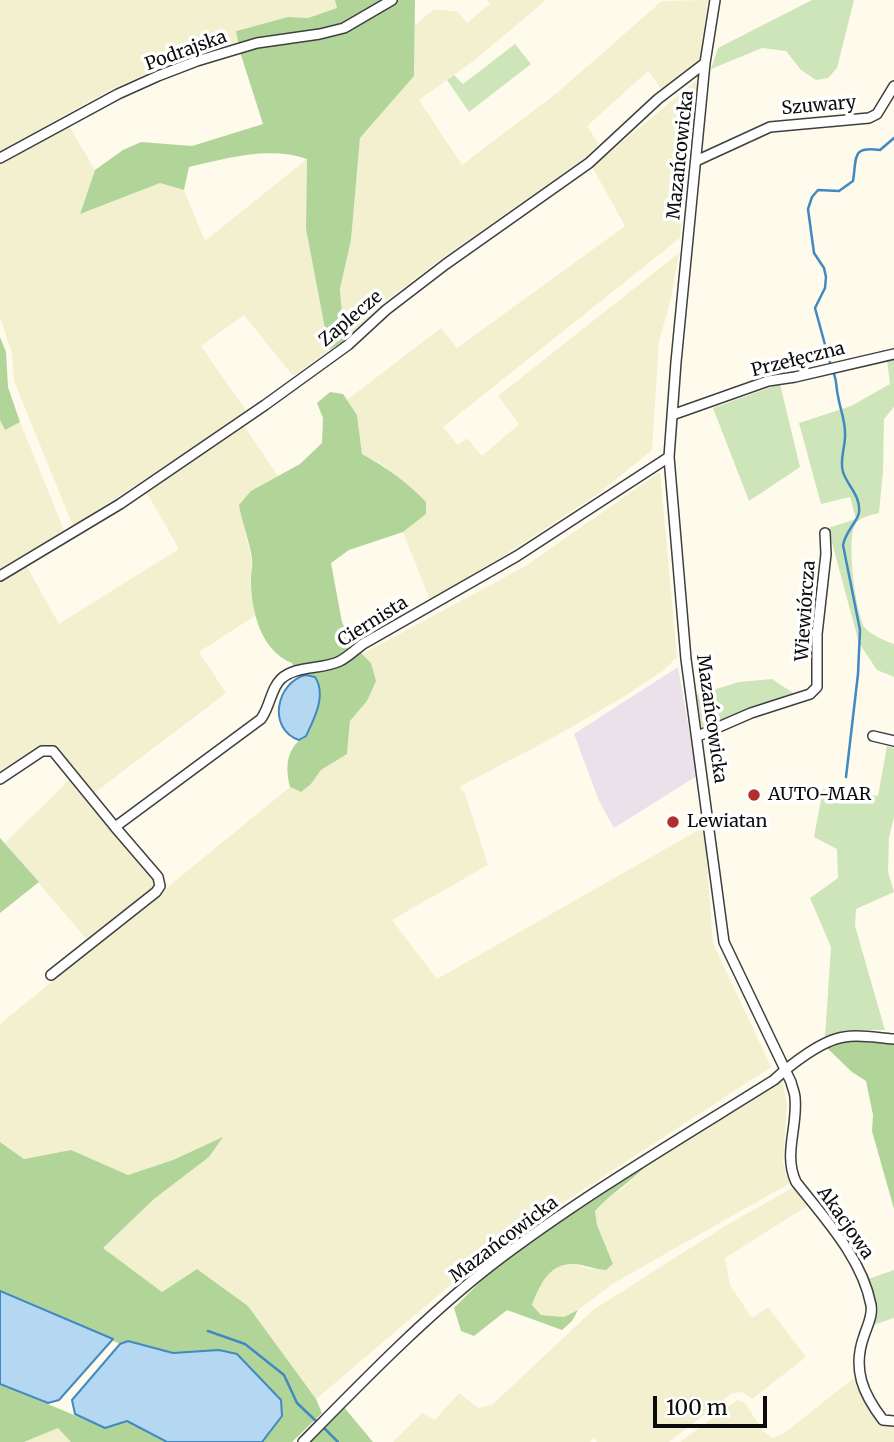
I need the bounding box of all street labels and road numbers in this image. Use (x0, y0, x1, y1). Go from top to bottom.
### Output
street label: Podrajska (142, 26, 230, 76)
street label: Mazańcowicka (663, 89, 699, 221)
street label: Szuwary (781, 92, 857, 120)
street label: Zaplecze (315, 286, 387, 352)
street label: Przełęczna (749, 338, 847, 382)
street label: Wiewiórcza (792, 560, 820, 662)
street label: Ciernista (334, 592, 412, 652)
street label: Mazańcowicka (691, 653, 731, 785)
street label: Akacjowa (812, 1183, 878, 1263)
street label: Mazańcowicka (446, 1192, 562, 1288)

